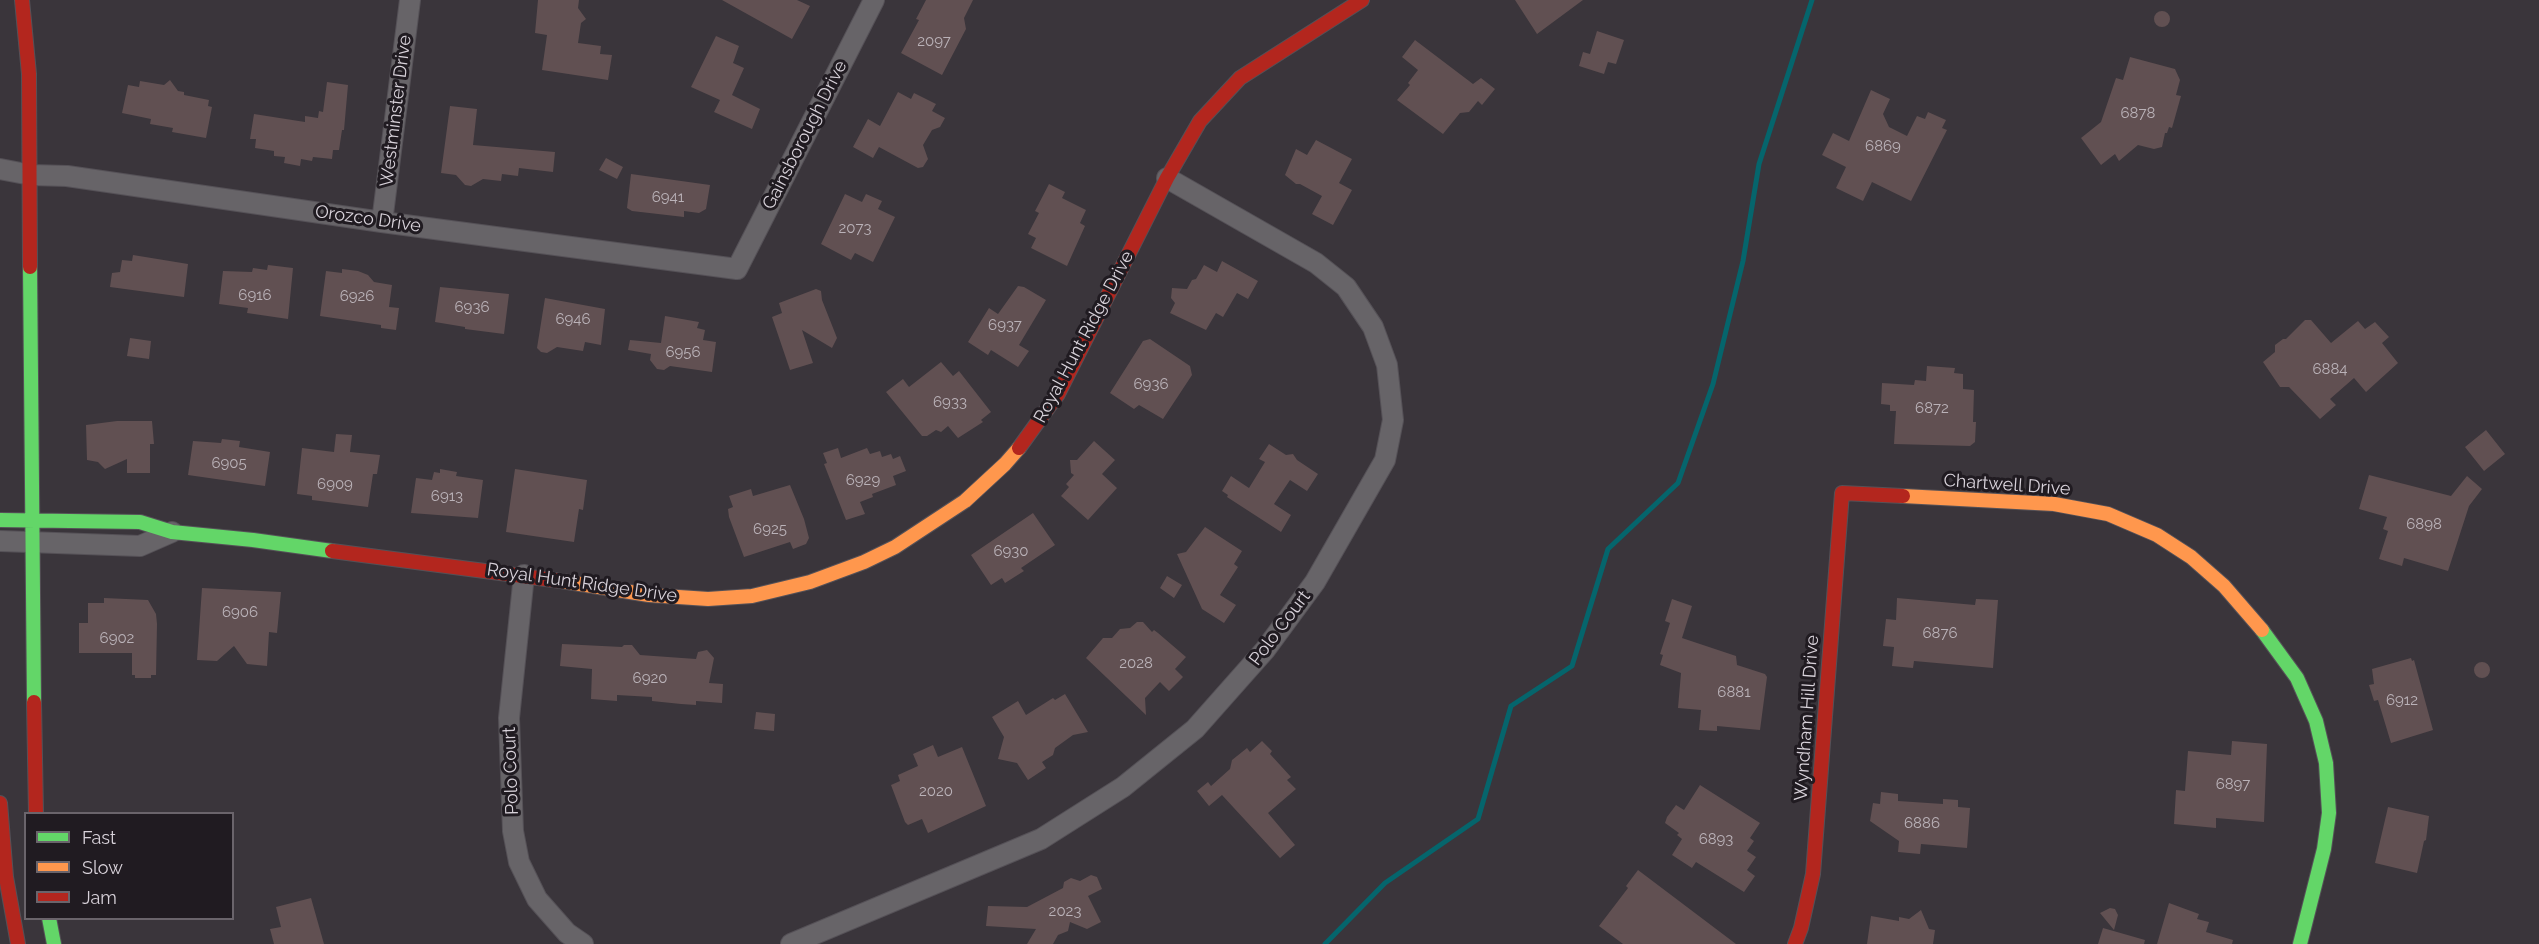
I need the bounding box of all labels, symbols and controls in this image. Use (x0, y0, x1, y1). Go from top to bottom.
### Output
house number: 2097 (917, 32, 951, 50)
street label: Westminster Drive (376, 34, 416, 188)
street label: Gainsborough Drive (758, 57, 852, 213)
house number: 6878 (2121, 104, 2155, 122)
house number: 6869 (1865, 137, 1901, 155)
house number: 6941 (652, 188, 684, 206)
street label: Orozco Drive (314, 201, 422, 237)
house number: 2073 (839, 219, 871, 237)
street label: Royal Hunt Ridge Drive (1029, 247, 1139, 427)
house number: 6916 (238, 286, 272, 304)
house number: 6926 (340, 287, 374, 305)
house number: 6936 (455, 298, 489, 316)
house number: 6946 (555, 310, 591, 328)
house number: 6937 (988, 316, 1022, 334)
house number: 6956 (665, 343, 701, 361)
house number: 6884 (2312, 360, 2348, 378)
house number: 6936 (1134, 375, 1168, 393)
house number: 6933 (933, 393, 967, 411)
house number: 6872 (1915, 399, 1949, 417)
house number: 6905 (211, 454, 247, 472)
street label: Chartwell Drive (1943, 470, 2071, 500)
house number: 6929 (846, 471, 880, 489)
house number: 6909 (317, 475, 353, 493)
house number: 6913 (431, 487, 463, 505)
house number: 6898 (2406, 515, 2442, 533)
house number: 6925 (753, 520, 787, 538)
house number: 6930 (993, 542, 1029, 560)
street label: Royal Hunt Ridge Drive (486, 559, 678, 607)
street label: Polo Court (1245, 586, 1315, 670)
house number: 6906 (222, 603, 258, 621)
house number: 6876 (1922, 624, 1958, 642)
house number: 6902 (100, 629, 134, 647)
street label: Wyndham Hill Drive (1790, 634, 1824, 802)
house number: 2028 (1119, 654, 1153, 672)
house number: 6920 (633, 669, 667, 687)
house number: 6881 (1717, 683, 1751, 701)
house number: 6912 (2386, 691, 2418, 709)
street label: Polo Court (499, 727, 523, 815)
house number: 6897 (2216, 775, 2250, 793)
house number: 2020 (919, 782, 953, 800)
legend (24, 812, 234, 920)
house number: 6886 (1904, 814, 1940, 832)
text: Fast (82, 827, 116, 848)
house number: 6893 (1699, 830, 1733, 848)
text: Slow (82, 857, 123, 878)
text: Jam (82, 887, 117, 908)
house number: 2023 (1049, 902, 1081, 920)

